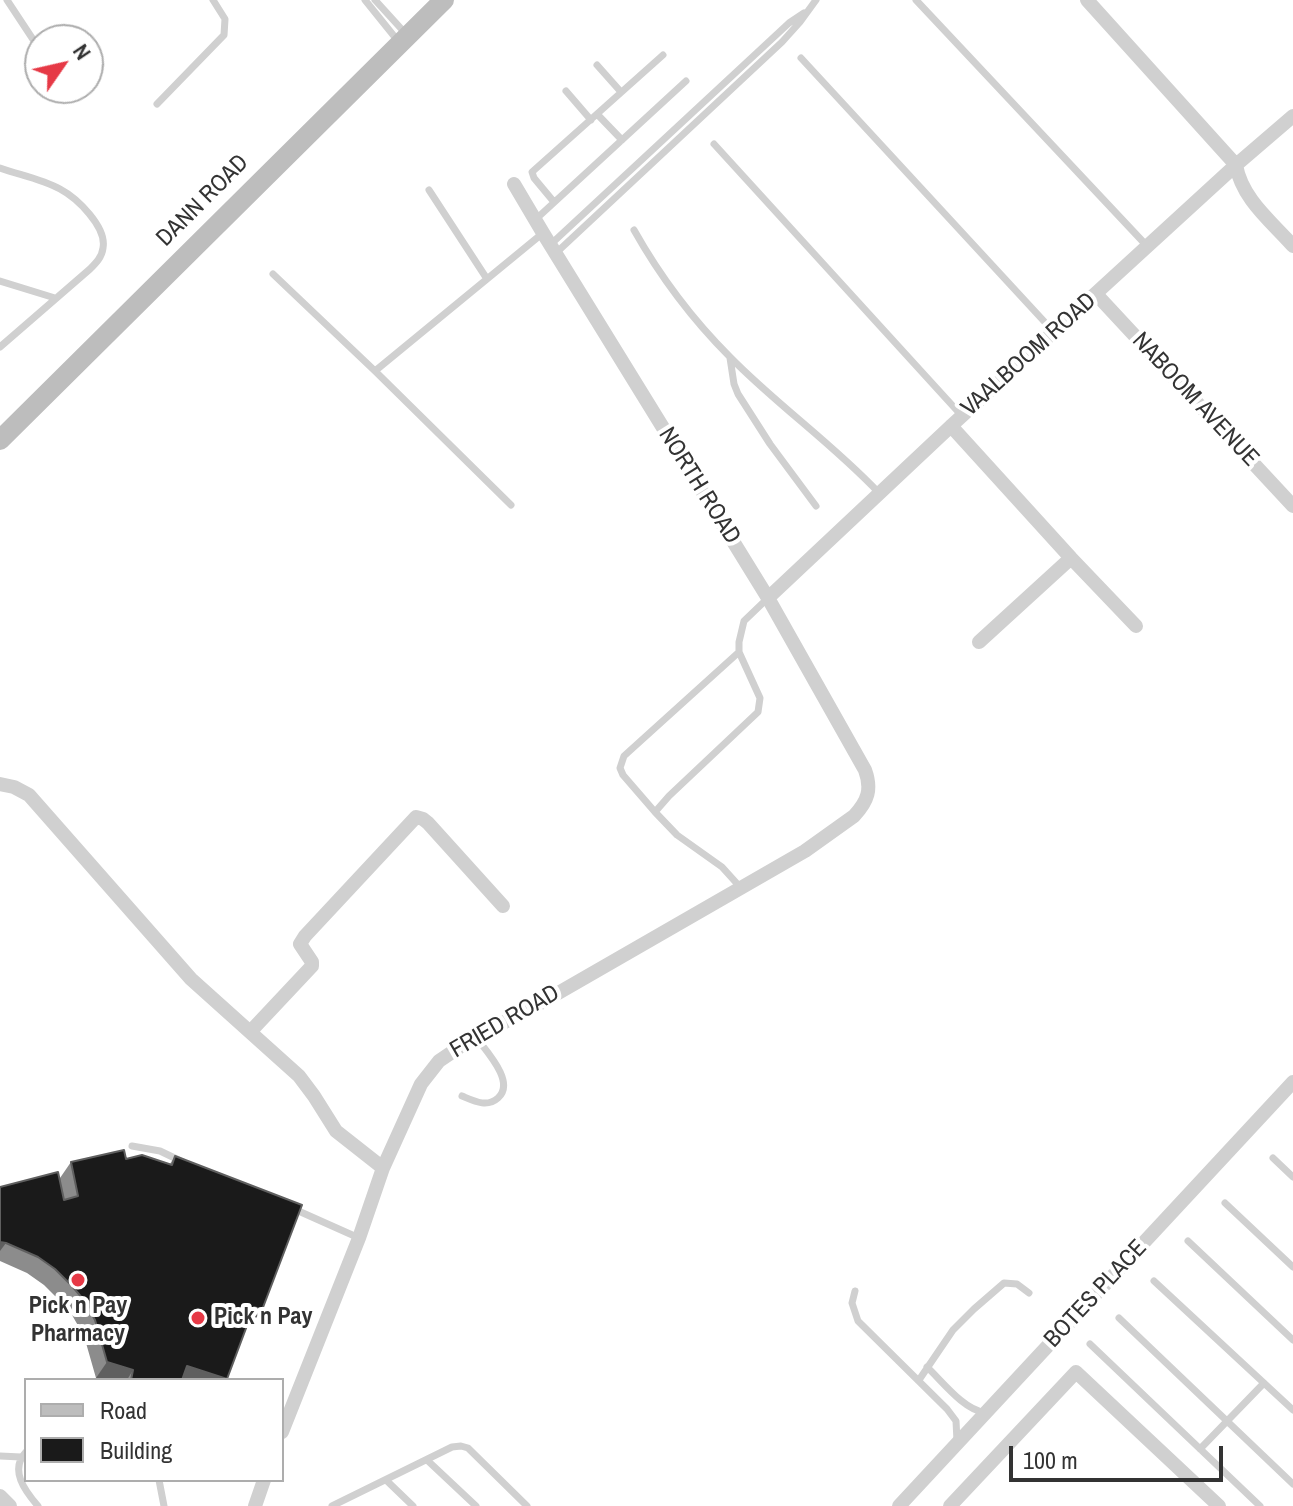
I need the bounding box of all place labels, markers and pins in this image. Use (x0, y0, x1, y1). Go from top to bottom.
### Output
marker: Pick n Pay Pharmacy (69, 1271, 87, 1289)
place label: Pick n Pay Pharmacy (29, 1293, 127, 1349)
place label: Pick n Pay (214, 1304, 312, 1332)
marker: Pick n Pay (189, 1309, 207, 1327)

